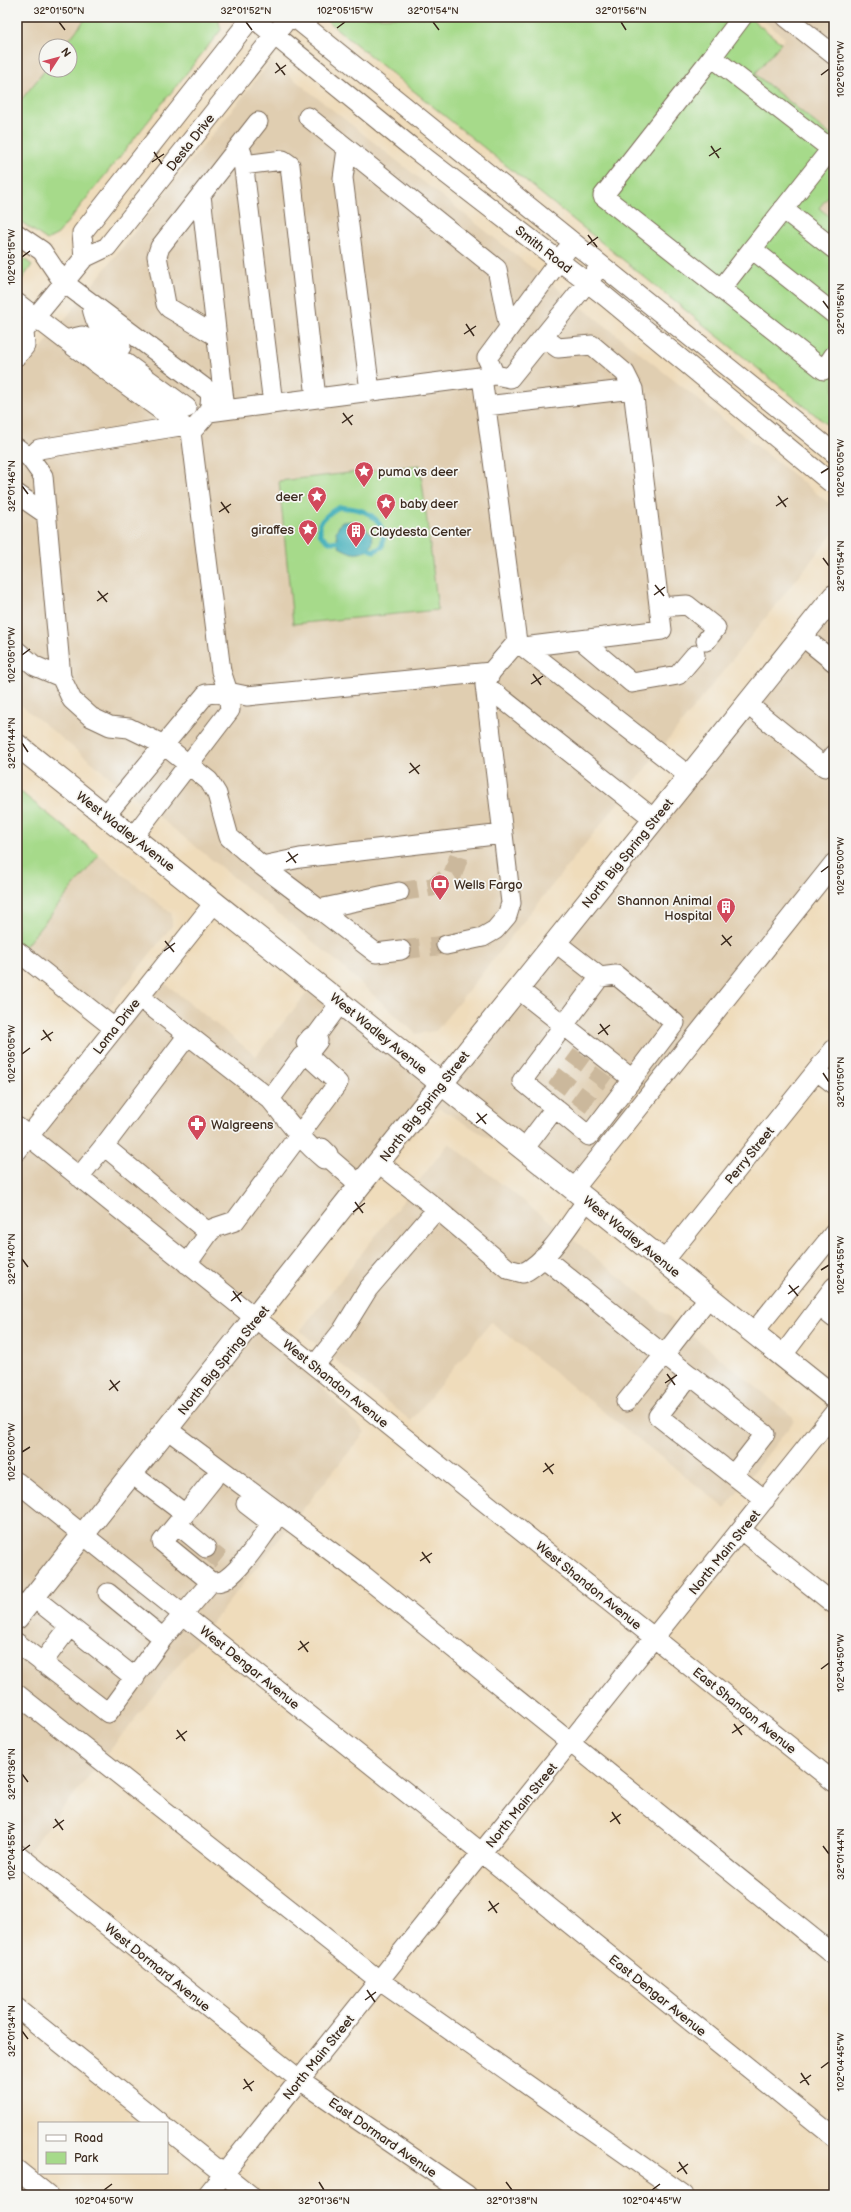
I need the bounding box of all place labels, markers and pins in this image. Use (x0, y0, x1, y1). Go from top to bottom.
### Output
place icon: puma vs deer (353, 460, 375, 488)
place label: puma vs deer (378, 464, 458, 480)
place icon: deer (306, 485, 328, 513)
place label: deer (275, 489, 303, 505)
place icon: baby deer (375, 492, 397, 520)
place label: baby deer (400, 496, 458, 512)
place icon: giraffes (297, 518, 319, 546)
building icon: Claydesta Center (345, 520, 367, 548)
place label: giraffes (251, 522, 295, 538)
place label: Claydesta Center (370, 524, 472, 540)
bank icon: Wells Fargo (429, 873, 451, 901)
place label: Wells Fargo (454, 877, 523, 893)
place label: Shannon Animal Hospital (617, 893, 712, 924)
building icon: Shannon Animal Hospital (715, 896, 737, 924)
pharmacy icon: Walgreens (186, 1113, 208, 1141)
place label: Walgreens (211, 1117, 274, 1133)

